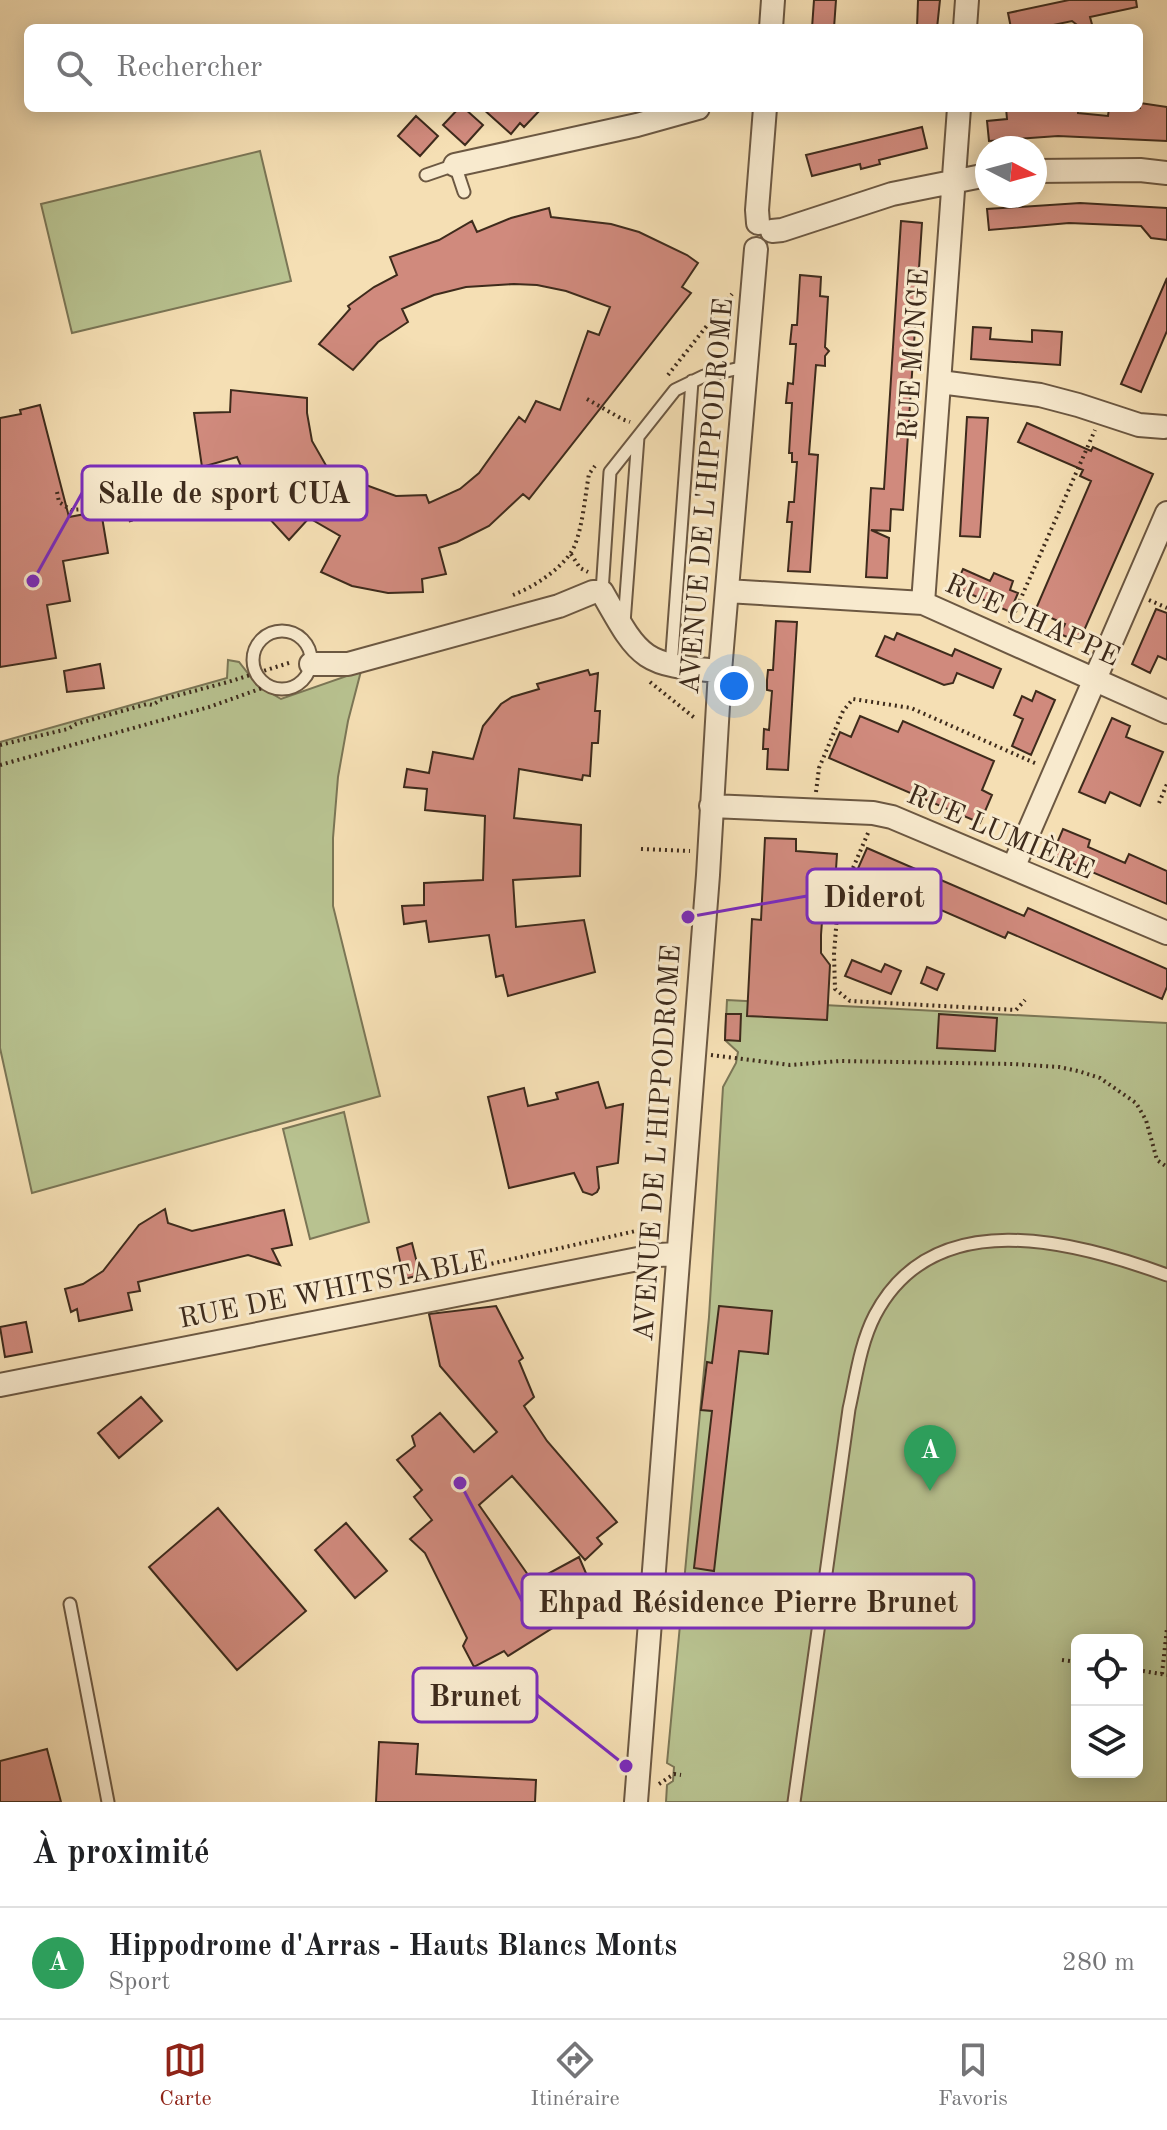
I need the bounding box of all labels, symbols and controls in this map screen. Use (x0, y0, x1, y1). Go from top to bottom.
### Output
search box (24, 24, 1143, 112)
icon: search (52, 46, 96, 90)
text: Rechercher (116, 53, 262, 83)
north arrow (975, 136, 1047, 208)
street label: RUE MONGE (895, 267, 935, 441)
street label: AVENUE DE L'HIPPODROME (677, 297, 739, 696)
callout: Salle de sport CUA (82, 466, 367, 520)
text: Salle de sport CUA (97, 480, 351, 510)
street label: RUE CHAPPE (940, 571, 1123, 673)
your location (714, 666, 754, 706)
street label: RUE LUMIÈRE (902, 777, 1099, 886)
callout: Diderot (807, 869, 941, 923)
text: Diderot (823, 884, 925, 914)
street label: AVENUE DE L'HIPPODROME (631, 944, 687, 1343)
street label: RUE DE WHITSTABLE (177, 1247, 490, 1335)
pin: A (904, 1425, 956, 1491)
callout: Ehpad Résidence Pierre Brunet (522, 1574, 974, 1628)
text: Ehpad Résidence Pierre Brunet (538, 1589, 958, 1619)
map controls (1071, 1634, 1143, 1778)
button: locate (1071, 1634, 1143, 1706)
callout: Brunet (413, 1668, 537, 1722)
text: Brunet (429, 1683, 521, 1713)
button: layers (1071, 1706, 1143, 1778)
text: À proximité (32, 1837, 210, 1871)
text: Hippodrome d'Arras - Hauts Blancs Monts (108, 1932, 677, 1962)
text: A (48, 1950, 68, 1976)
text: 280 m (1062, 1950, 1135, 1976)
text: Sport (108, 1969, 170, 1995)
tab: Carte (159, 2038, 212, 2113)
tab: Itinéraire (530, 2038, 620, 2113)
tab: Favoris (938, 2038, 1008, 2113)

